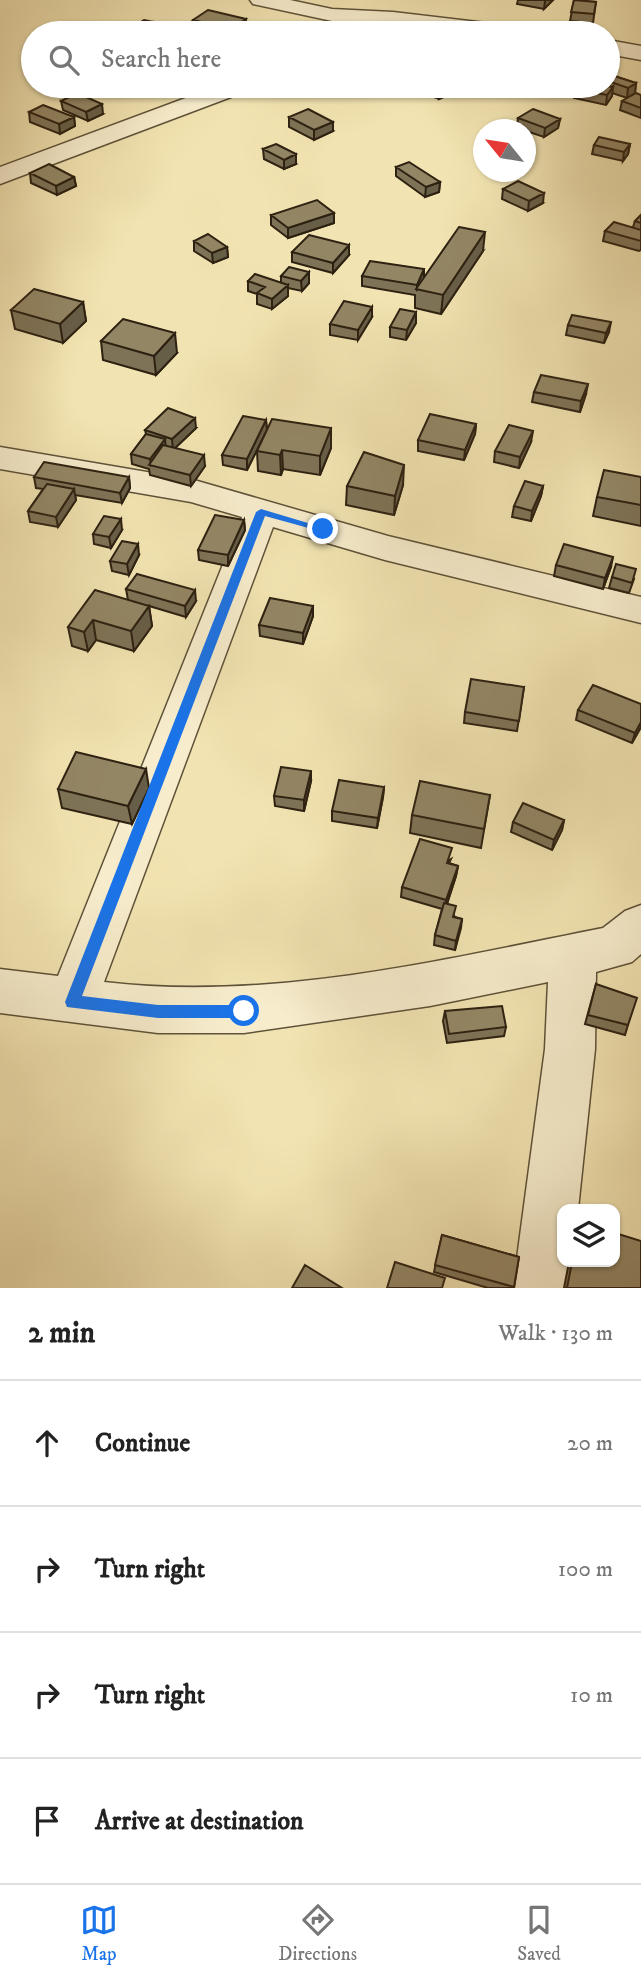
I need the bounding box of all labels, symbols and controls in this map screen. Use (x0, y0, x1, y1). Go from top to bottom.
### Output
search box (21, 21, 620, 98)
icon: search (45, 41, 83, 79)
text: Search here (101, 43, 221, 76)
north arrow (473, 119, 536, 182)
route end (307, 513, 338, 544)
route start (228, 995, 259, 1026)
map controls (557, 1204, 620, 1267)
button: layers (557, 1204, 620, 1267)
text: 2 min (28, 1315, 95, 1352)
text: Walk · 130 m (498, 1319, 613, 1348)
icon: ahead (28, 1424, 66, 1462)
text: Continue (95, 1427, 190, 1460)
text: 20 m (567, 1429, 613, 1458)
icon: right (28, 1550, 66, 1588)
text: Turn right (95, 1553, 205, 1586)
text: 100 m (558, 1555, 613, 1584)
icon: right (28, 1676, 66, 1714)
text: Turn right (95, 1679, 205, 1712)
text: 10 m (570, 1681, 613, 1710)
icon: arrive (28, 1802, 66, 1840)
text: Arrive at destination (95, 1805, 304, 1838)
tab: Map (80, 1901, 118, 1966)
tab: Directions (278, 1901, 357, 1966)
tab: Saved (517, 1901, 561, 1966)

